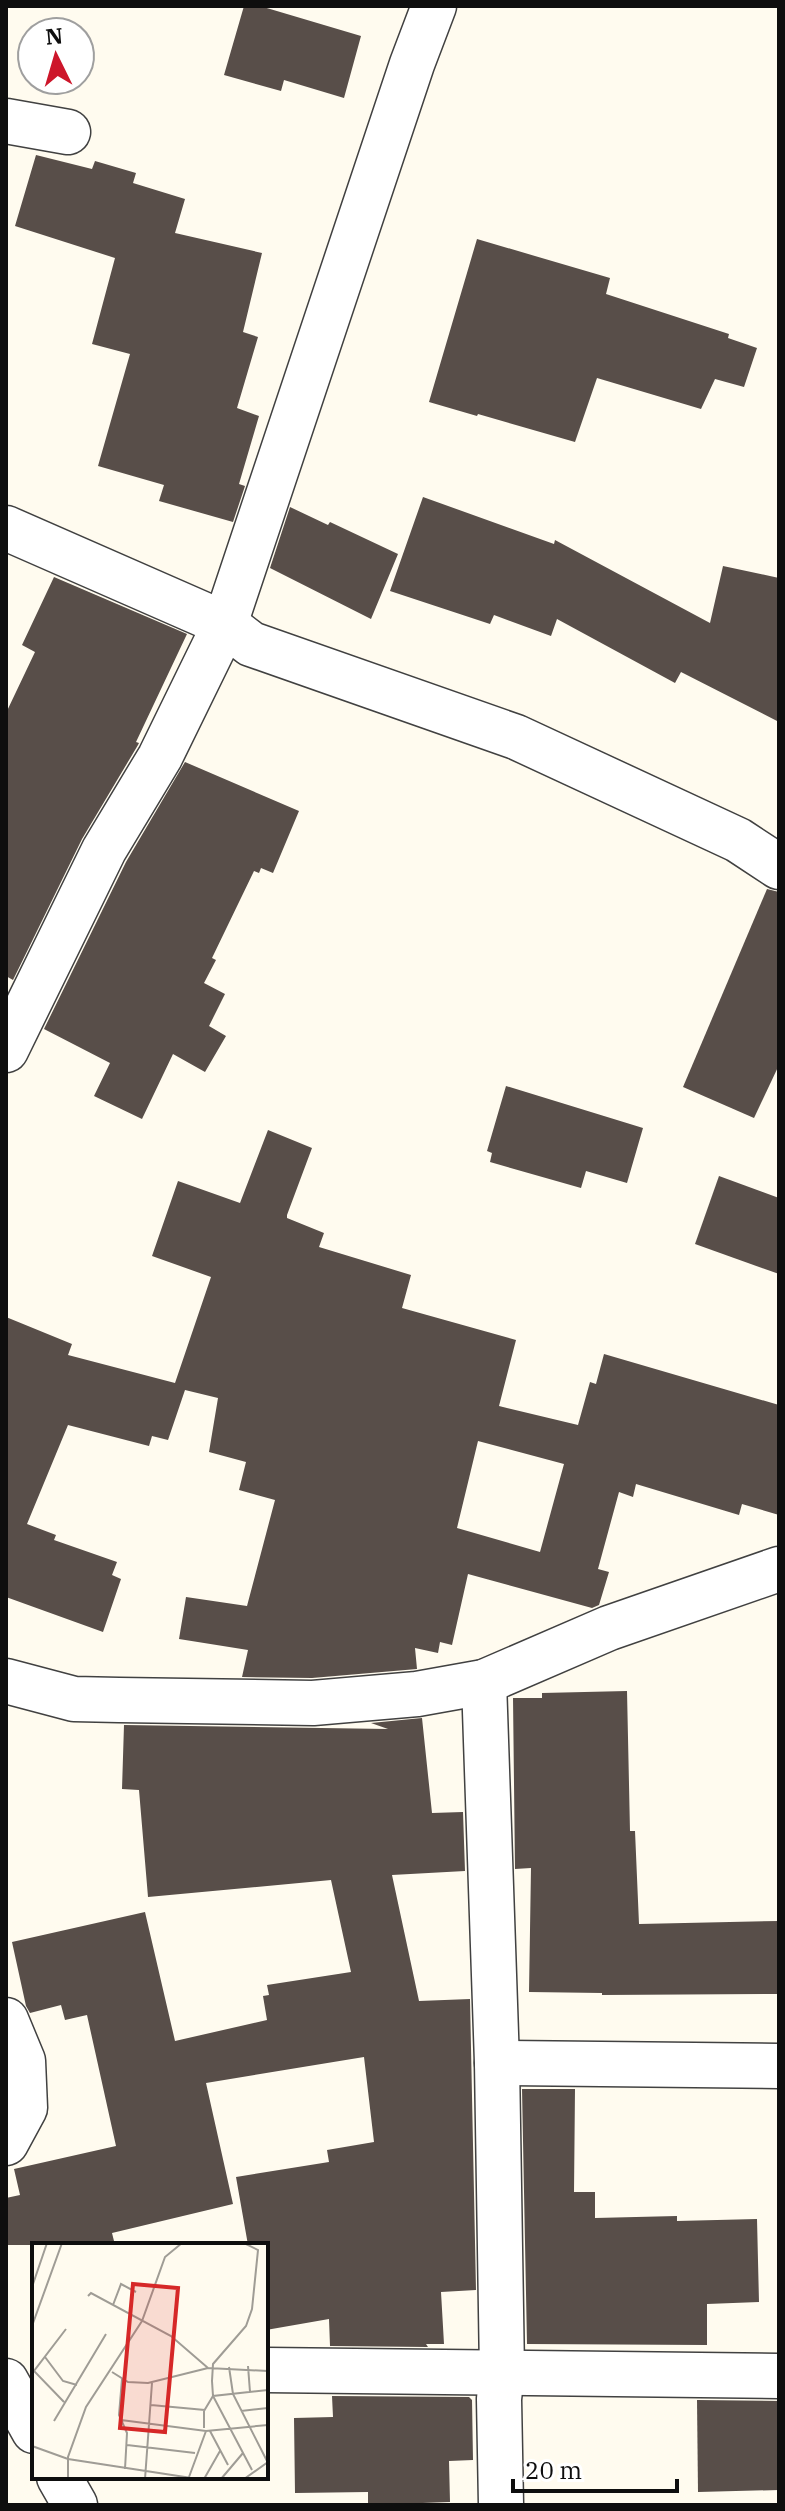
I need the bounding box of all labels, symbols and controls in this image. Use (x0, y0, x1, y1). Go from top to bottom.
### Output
north arrow (16, 16, 96, 96)
text: N (44, 20, 64, 51)
inset map (32, 2243, 268, 2479)
scale bar (513, 2443, 677, 2493)
text: 20 m (525, 2454, 582, 2486)

